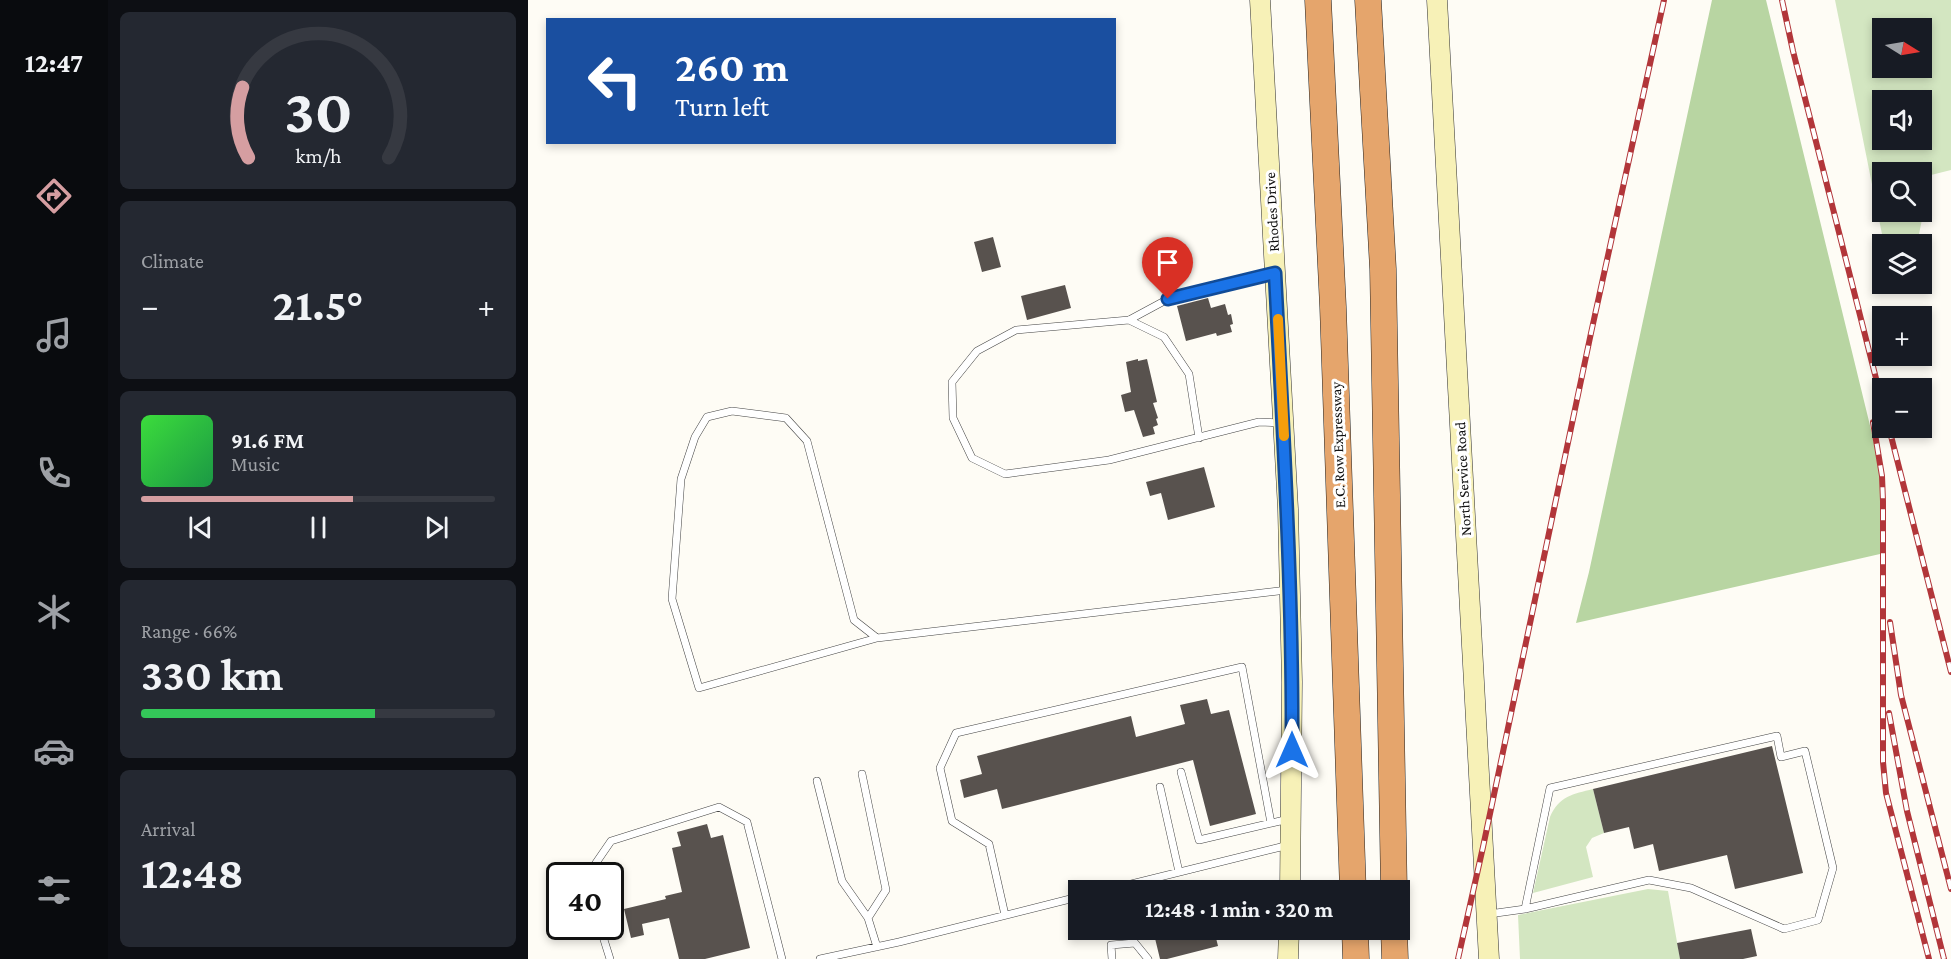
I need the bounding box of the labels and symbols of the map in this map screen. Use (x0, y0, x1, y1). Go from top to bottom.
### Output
north arrow (1872, 18, 1932, 78)
street label: Rhodes Drive (1262, 171, 1282, 252)
pin (1142, 237, 1193, 299)
street label: E.C. Row Expressway (1328, 381, 1349, 508)
street label: North Service Road (1452, 421, 1474, 536)
position arrow (1260, 718, 1324, 782)
speed limit sign: 40 (546, 862, 624, 940)

